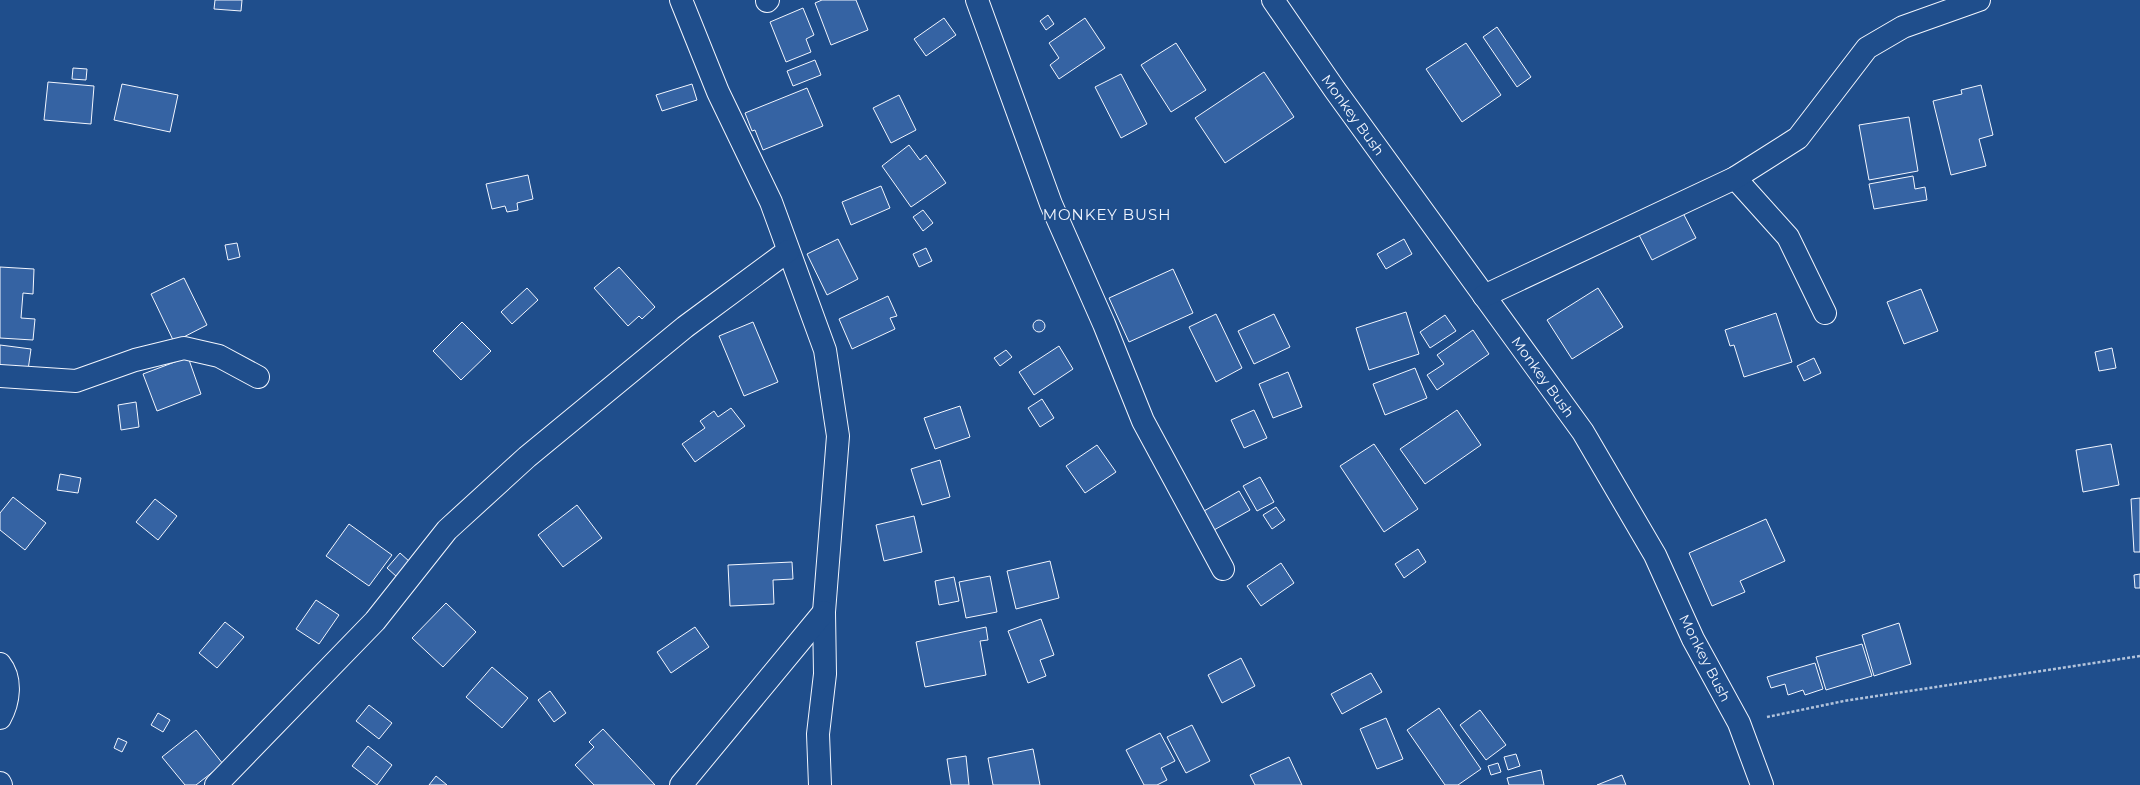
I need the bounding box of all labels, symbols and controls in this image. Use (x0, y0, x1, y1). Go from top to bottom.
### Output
street label: Monkey Bush (1318, 71, 1388, 159)
district label: MONKEY BUSH (1043, 205, 1171, 224)
street label: Monkey Bush (1508, 333, 1578, 421)
street label: Monkey Bush (1675, 611, 1735, 705)

